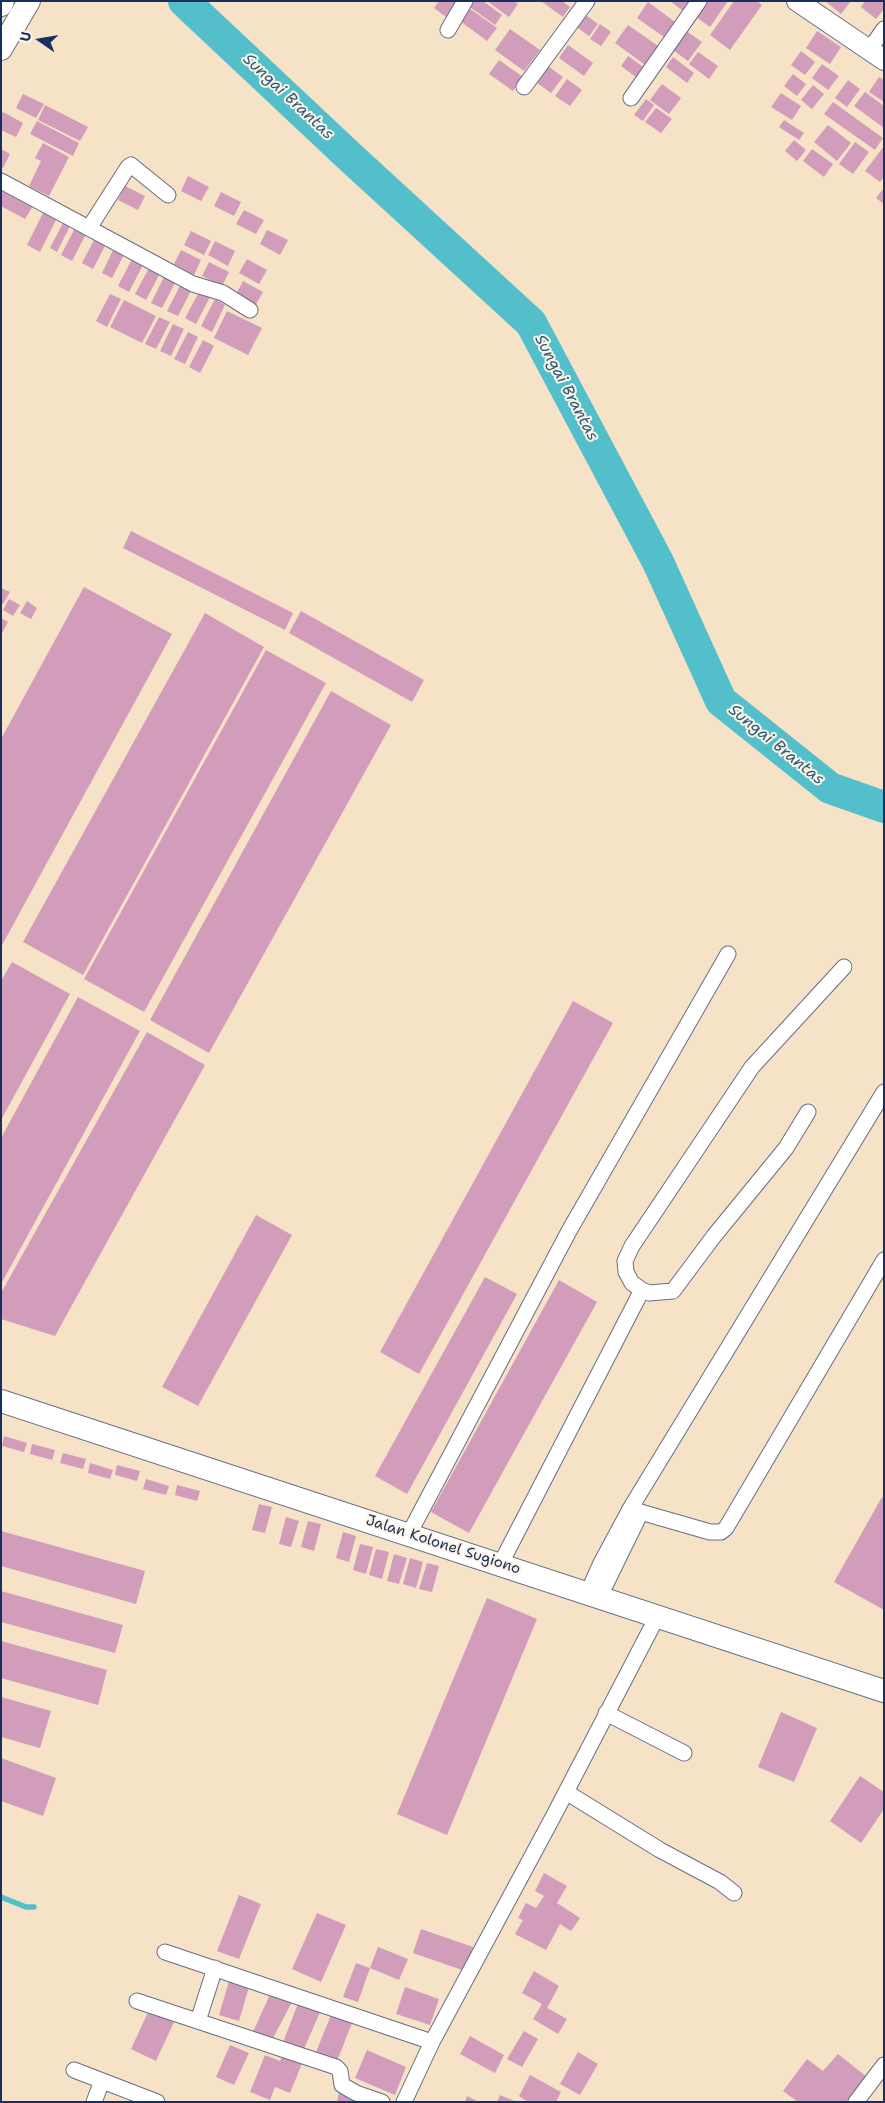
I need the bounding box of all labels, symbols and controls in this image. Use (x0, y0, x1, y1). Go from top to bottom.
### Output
north arrow (15, 15, 65, 65)
text: U (16, 30, 35, 43)
water label: Sungai Brantas (238, 50, 338, 144)
water label: Sungai Brantas (530, 332, 602, 444)
water label: Sungai Brantas (724, 701, 828, 789)
street label: Jalan Kolonel Sugiono (363, 1511, 523, 1579)

